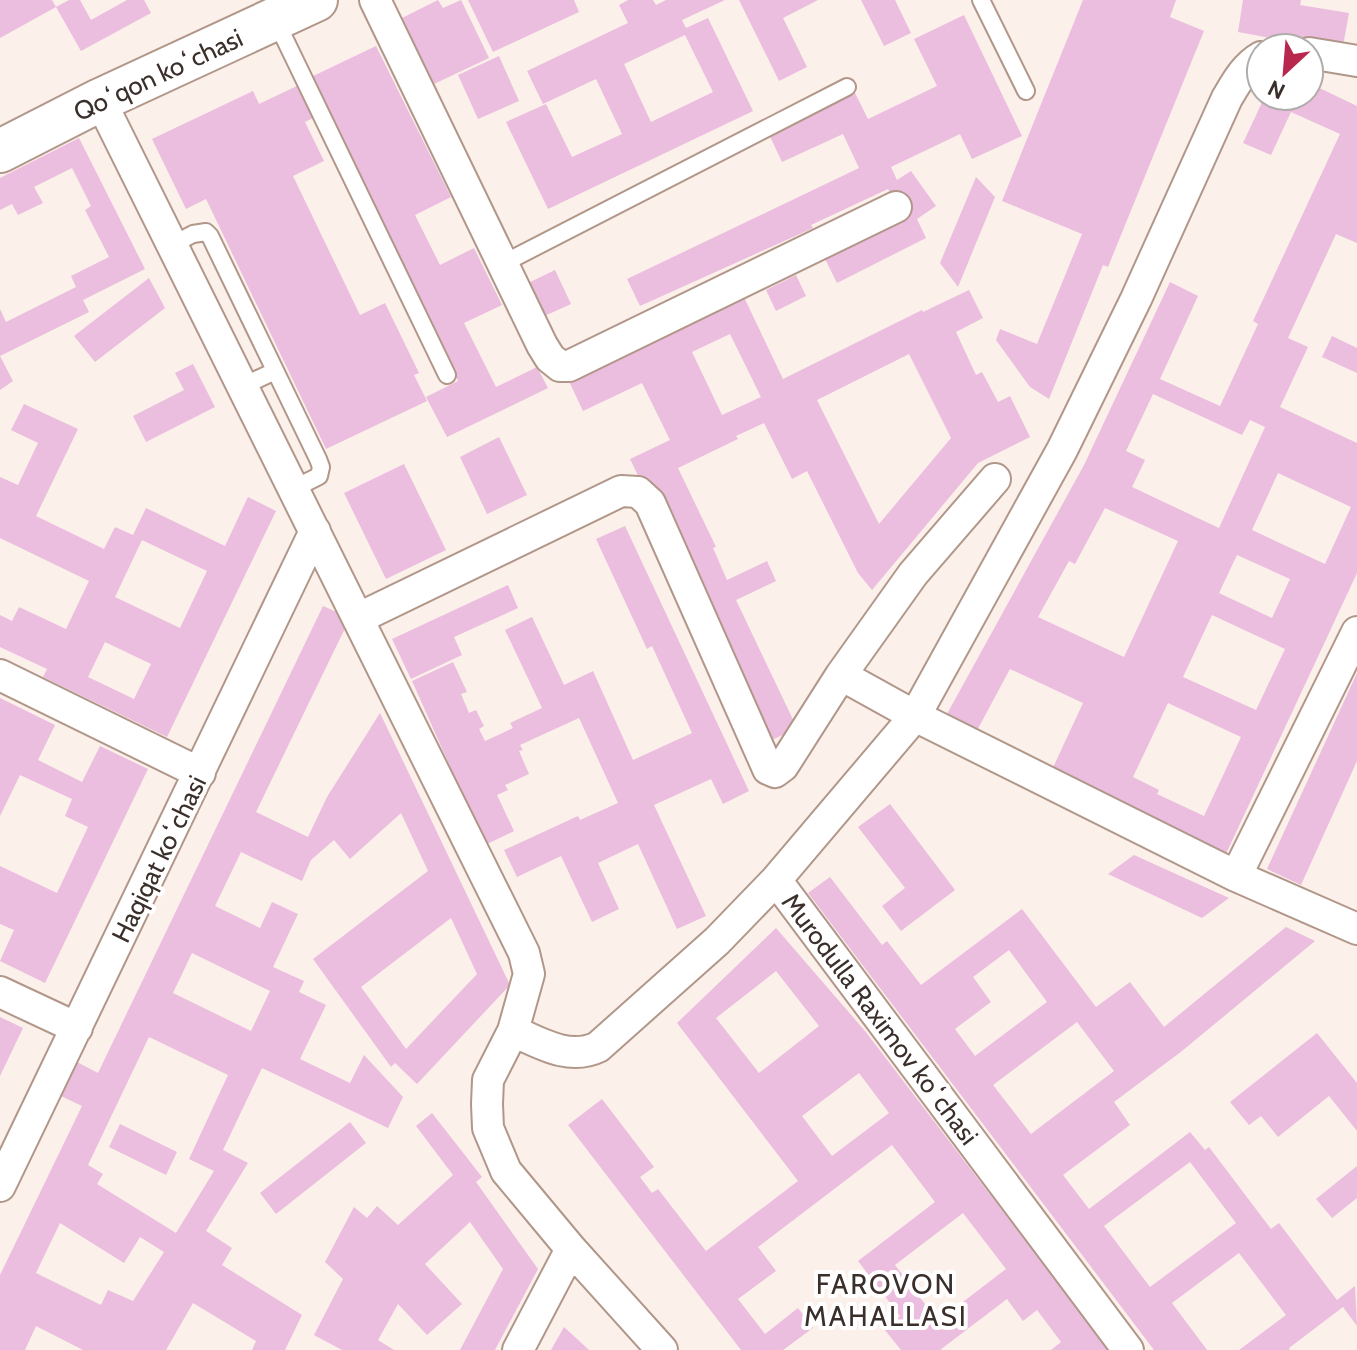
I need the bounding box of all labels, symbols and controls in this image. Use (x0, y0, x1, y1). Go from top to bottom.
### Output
street label: Qoʻqon koʻchasi (68, 22, 248, 128)
north arrow (1245, 32, 1325, 112)
text: N (1264, 74, 1289, 105)
street label: Haqiqat koʻchasi (105, 770, 213, 948)
street label: Murodulla Raximov koʻchasi (775, 887, 985, 1151)
district label: FAROVON MAHALLASI (804, 1267, 968, 1333)

